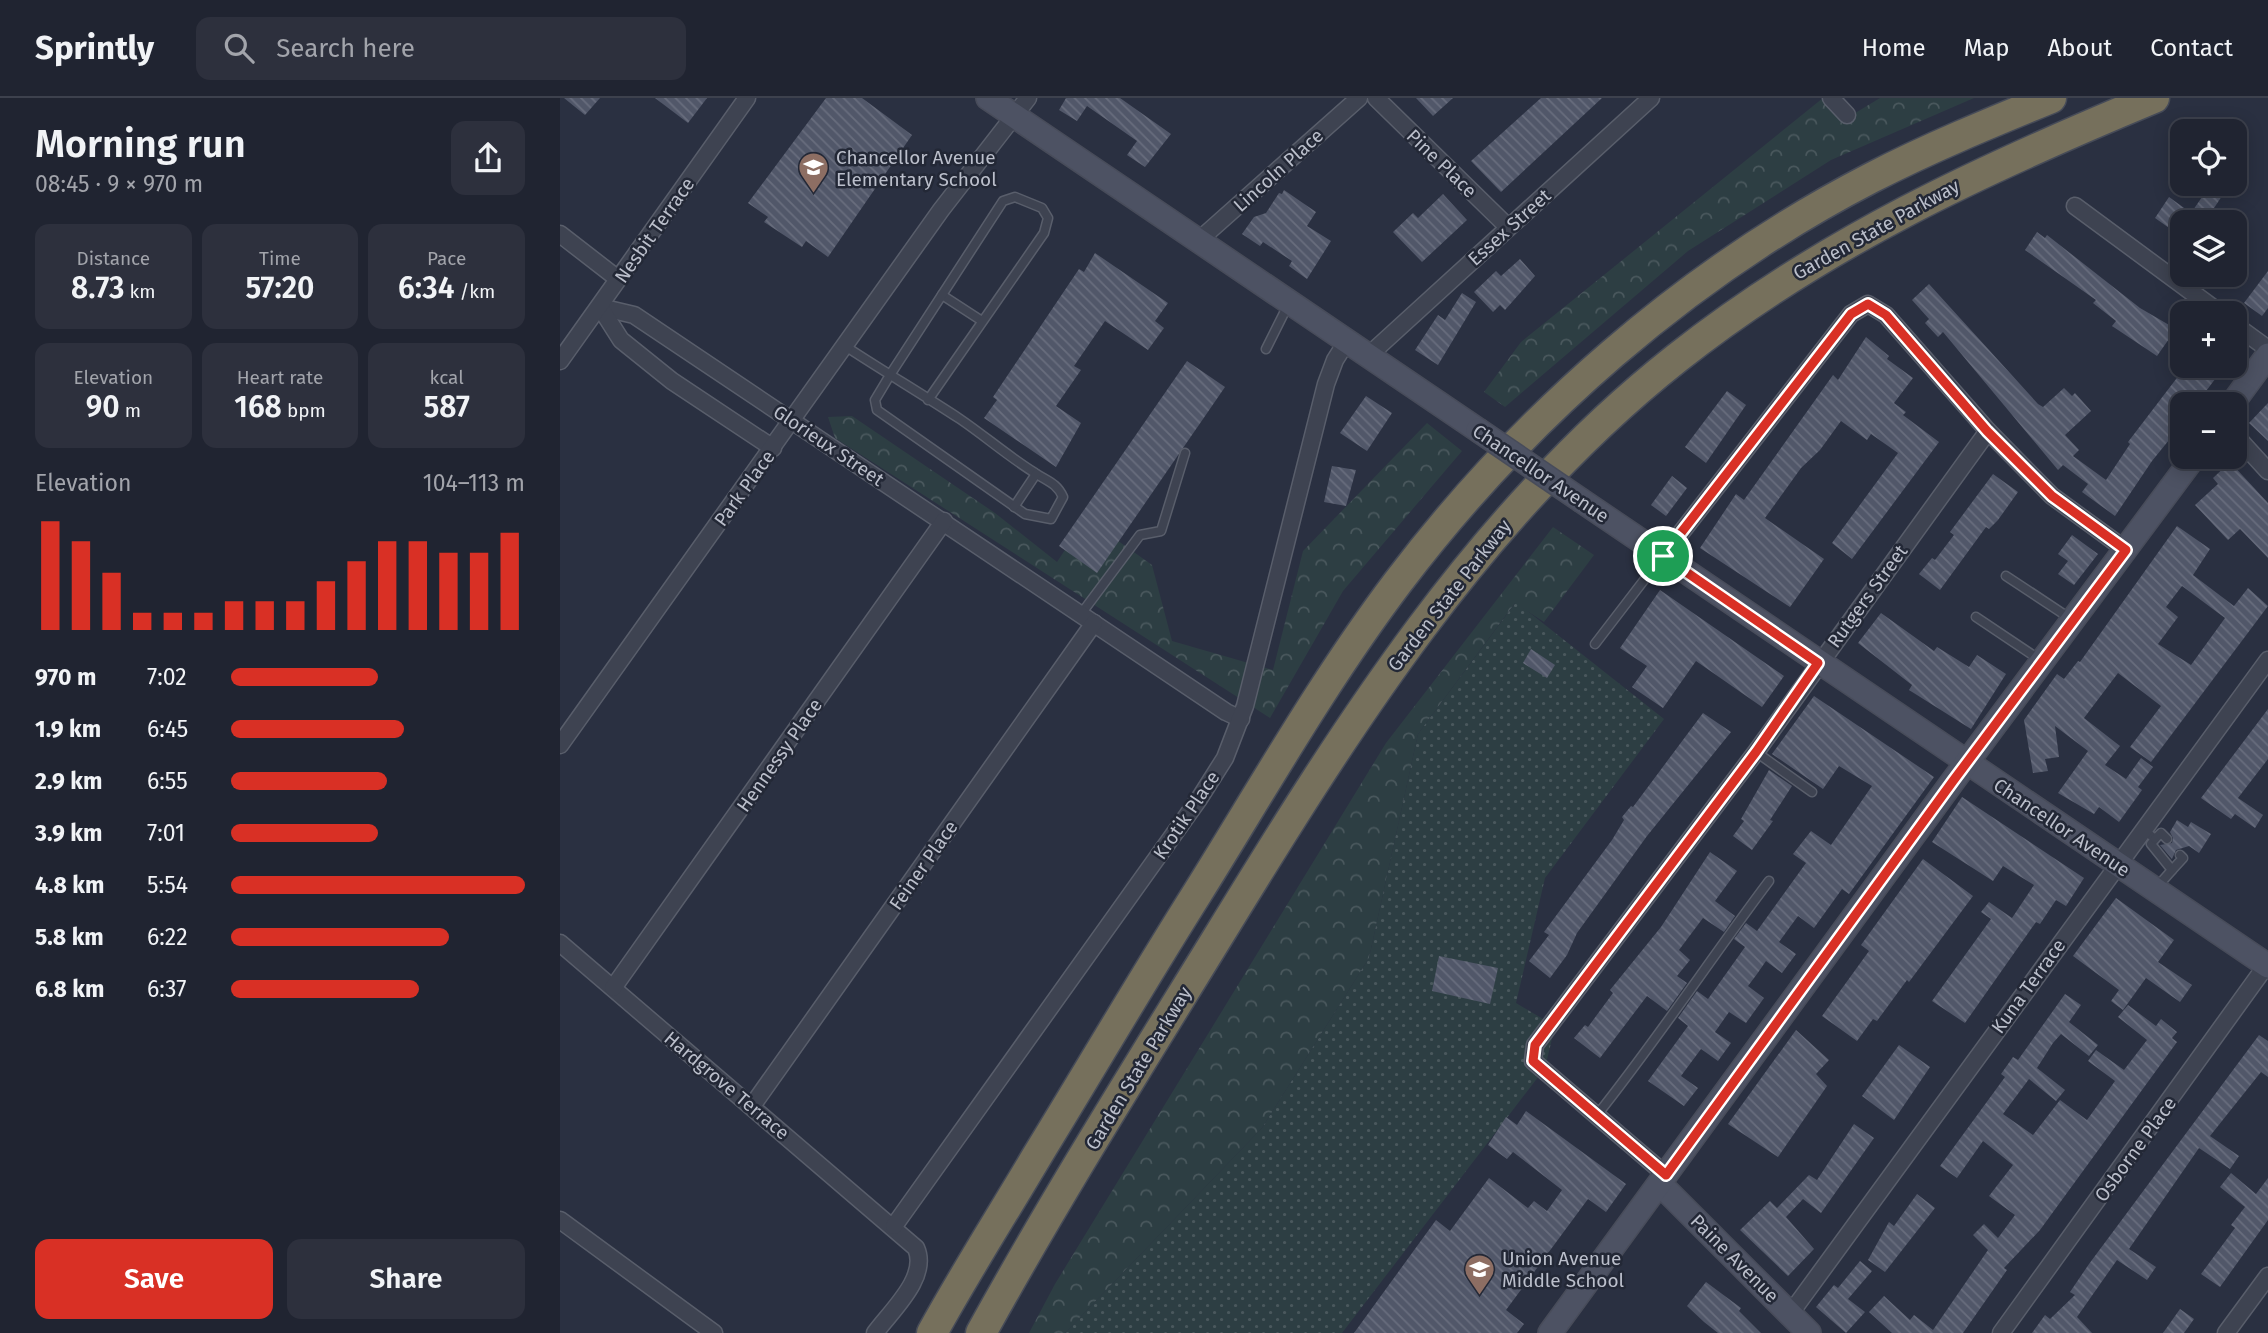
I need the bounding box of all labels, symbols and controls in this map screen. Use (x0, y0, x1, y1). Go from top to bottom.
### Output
search box (196, 17, 686, 80)
text: Sprintly (35, 28, 154, 68)
icon: search (220, 29, 258, 67)
text: Search here (276, 33, 415, 64)
text: Home (1862, 34, 1926, 62)
text: Map (1964, 34, 2010, 62)
text: About (2048, 34, 2112, 62)
text: Contact (2150, 34, 2233, 62)
map controls (2170, 119, 2247, 469)
button: locate (2170, 119, 2247, 196)
text: Morning run (35, 121, 246, 167)
button: share (451, 121, 525, 195)
street label: Lincoln Place (1229, 124, 1328, 217)
street label: Pine Place (1402, 124, 1482, 202)
place label: Chancellor Avenue Elementary School (836, 146, 997, 191)
school or university icon: Chancellor Avenue Elementary School (796, 151, 830, 195)
text: 08:45 · 9 × 970 m (35, 170, 203, 198)
street label: Nesbit Terrace (610, 173, 699, 287)
street label: Garden State Parkway (1789, 174, 1964, 285)
street label: Essex Street (1463, 184, 1556, 271)
button: layers (2170, 210, 2247, 287)
text: Distance (76, 247, 150, 270)
text: Time (259, 247, 301, 270)
text: Pace (427, 247, 466, 270)
text: 8.73 (71, 270, 125, 306)
text: 57:20 (246, 270, 314, 306)
text: 6:34 (398, 270, 454, 306)
text: km (125, 280, 156, 303)
text: /km (454, 280, 495, 303)
button: + (2170, 301, 2247, 378)
text: Elevation (74, 366, 153, 389)
text: Heart rate (237, 366, 323, 389)
text: kcal (430, 366, 464, 389)
text: 90 (86, 389, 120, 425)
text: 168 (234, 389, 282, 425)
text: 587 (423, 389, 470, 425)
button: − (2170, 392, 2247, 469)
text: m (120, 399, 141, 422)
text: bpm (282, 399, 326, 422)
street label: Glorieux Street (769, 400, 889, 491)
street label: Chancellor Avenue (1468, 419, 1613, 528)
street label: Park Place (709, 446, 780, 531)
text: Elevation (35, 469, 131, 497)
text: 104–113 m (423, 469, 525, 497)
street label: Garden State Parkway (1383, 514, 1516, 676)
pin (1633, 526, 1693, 586)
icon: arrive (1644, 537, 1682, 575)
street label: Rutgers Street (1822, 540, 1913, 652)
text: 970 m (35, 663, 96, 691)
text: 7:02 (147, 663, 187, 691)
street label: Hennessy Place (732, 694, 827, 816)
text: 1.9 km (35, 715, 101, 743)
text: 6:45 (147, 715, 188, 743)
text: 2.9 km (35, 767, 102, 795)
text: 6:55 (147, 767, 188, 795)
street label: Krotik Place (1148, 767, 1224, 864)
street label: Chancellor Avenue (1989, 773, 2134, 882)
street label: Feiner Place (884, 816, 963, 914)
text: 3.9 km (35, 819, 102, 847)
text: 7:01 (147, 819, 185, 847)
text: 4.8 km (35, 871, 104, 899)
text: 5:54 (147, 871, 188, 899)
text: 5.8 km (35, 923, 104, 951)
text: 6:22 (147, 923, 188, 951)
street label: Kuna Terrace (1986, 935, 2070, 1038)
text: 6.8 km (35, 975, 104, 1003)
text: 6:37 (147, 975, 187, 1003)
street label: Garden State Parkway (1081, 982, 1197, 1154)
street label: Hardgrove Terrace (659, 1026, 794, 1144)
street label: Osborne Place (2090, 1092, 2181, 1206)
street label: Paine Avenue (1686, 1209, 1784, 1307)
button: Save (35, 1239, 273, 1319)
button: Share (287, 1239, 525, 1319)
place label: Union Avenue Middle School (1502, 1247, 1624, 1292)
school or university icon: Union Avenue Middle School (1462, 1252, 1496, 1296)

